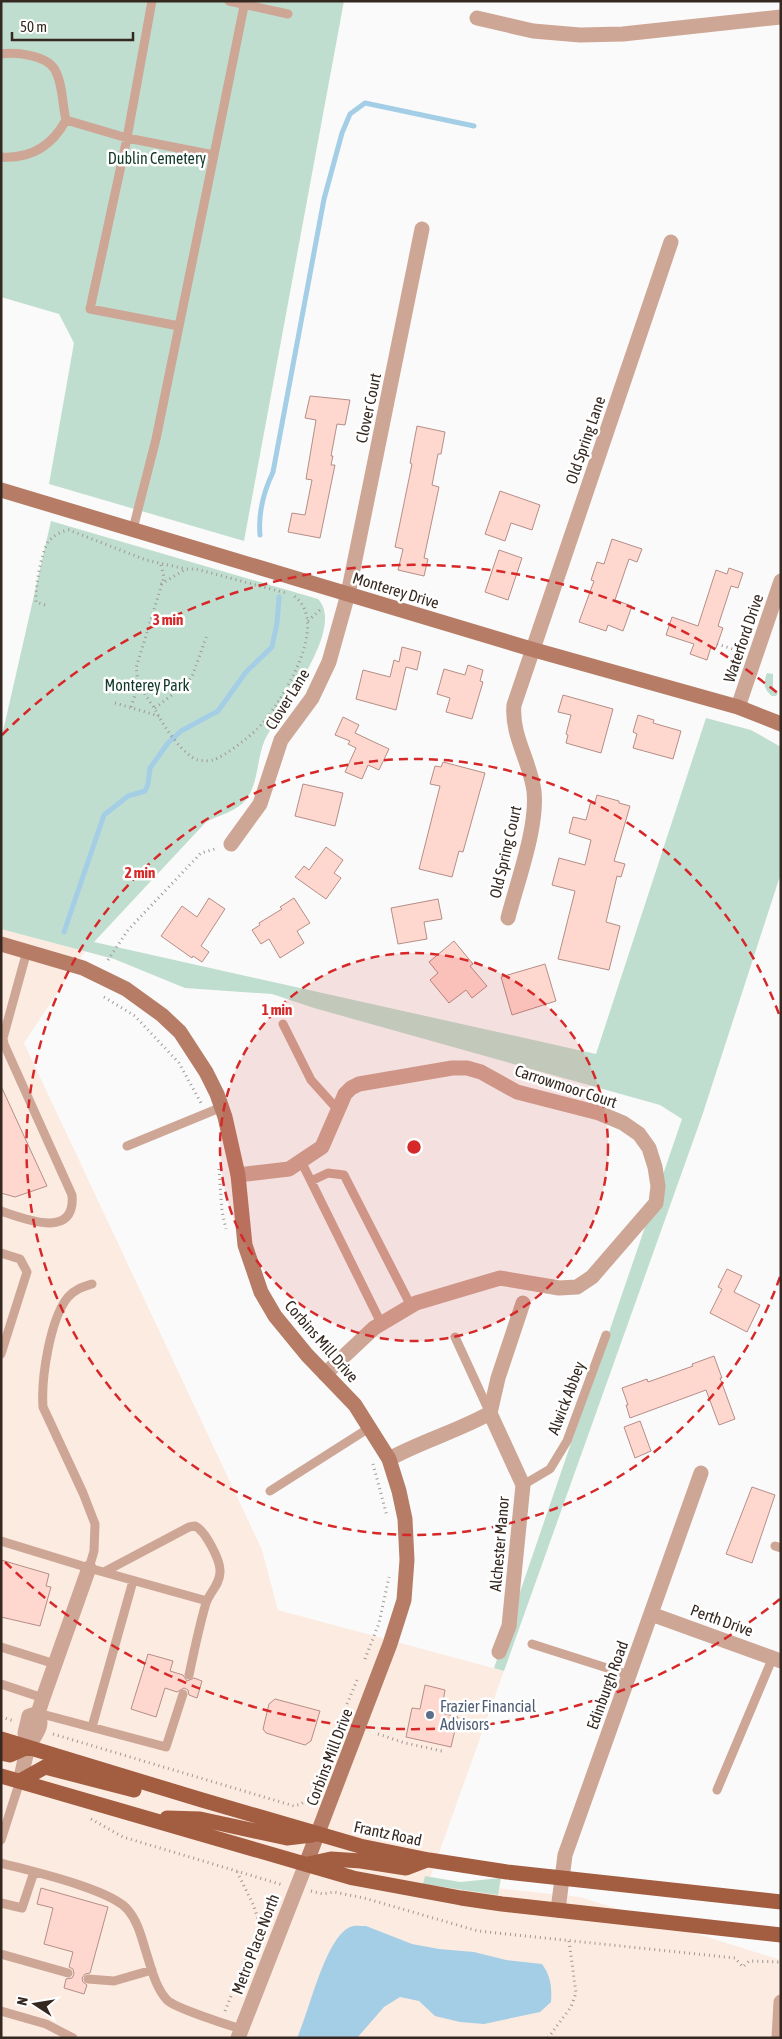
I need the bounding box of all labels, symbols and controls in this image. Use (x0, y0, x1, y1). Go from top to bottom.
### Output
scale bar (12, 10, 134, 42)
text: 50 m (20, 18, 47, 35)
park label: Dublin Cemetery (108, 149, 207, 168)
street label: Clover Court (352, 371, 384, 445)
street label: Old Spring Lane (562, 394, 609, 486)
street label: Monterey Drive (350, 568, 441, 613)
street label: Waterford Drive (719, 591, 767, 685)
text: 3 min (153, 611, 183, 628)
street label: Clover Lane (261, 665, 313, 733)
park label: Monterey Park (104, 676, 190, 695)
street label: Old Spring Court (486, 804, 525, 900)
text: 2 min (125, 864, 155, 881)
text: 1 min (262, 1001, 292, 1018)
street label: Carrowmoor Court (513, 1061, 620, 1111)
centre of rings (405, 1138, 423, 1156)
street label: Corbins Mill Drive (282, 1296, 362, 1386)
street label: Alwick Abbey (544, 1358, 589, 1438)
street label: Alchester Manor (486, 1495, 512, 1592)
street label: Perth Drive (688, 1600, 756, 1640)
street label: Edinburgh Road (583, 1638, 632, 1732)
place label: Frazier Financial Advisors (440, 1697, 537, 1733)
street label: Corbins Mill Drive (302, 1706, 356, 1808)
marker: Frazier Financial Advisors (424, 1709, 436, 1721)
street label: Frantz Road (352, 1817, 424, 1849)
street label: Metro Place North (228, 1891, 282, 1997)
north arrow (10, 1979, 60, 2029)
text: N (14, 1996, 31, 2007)

